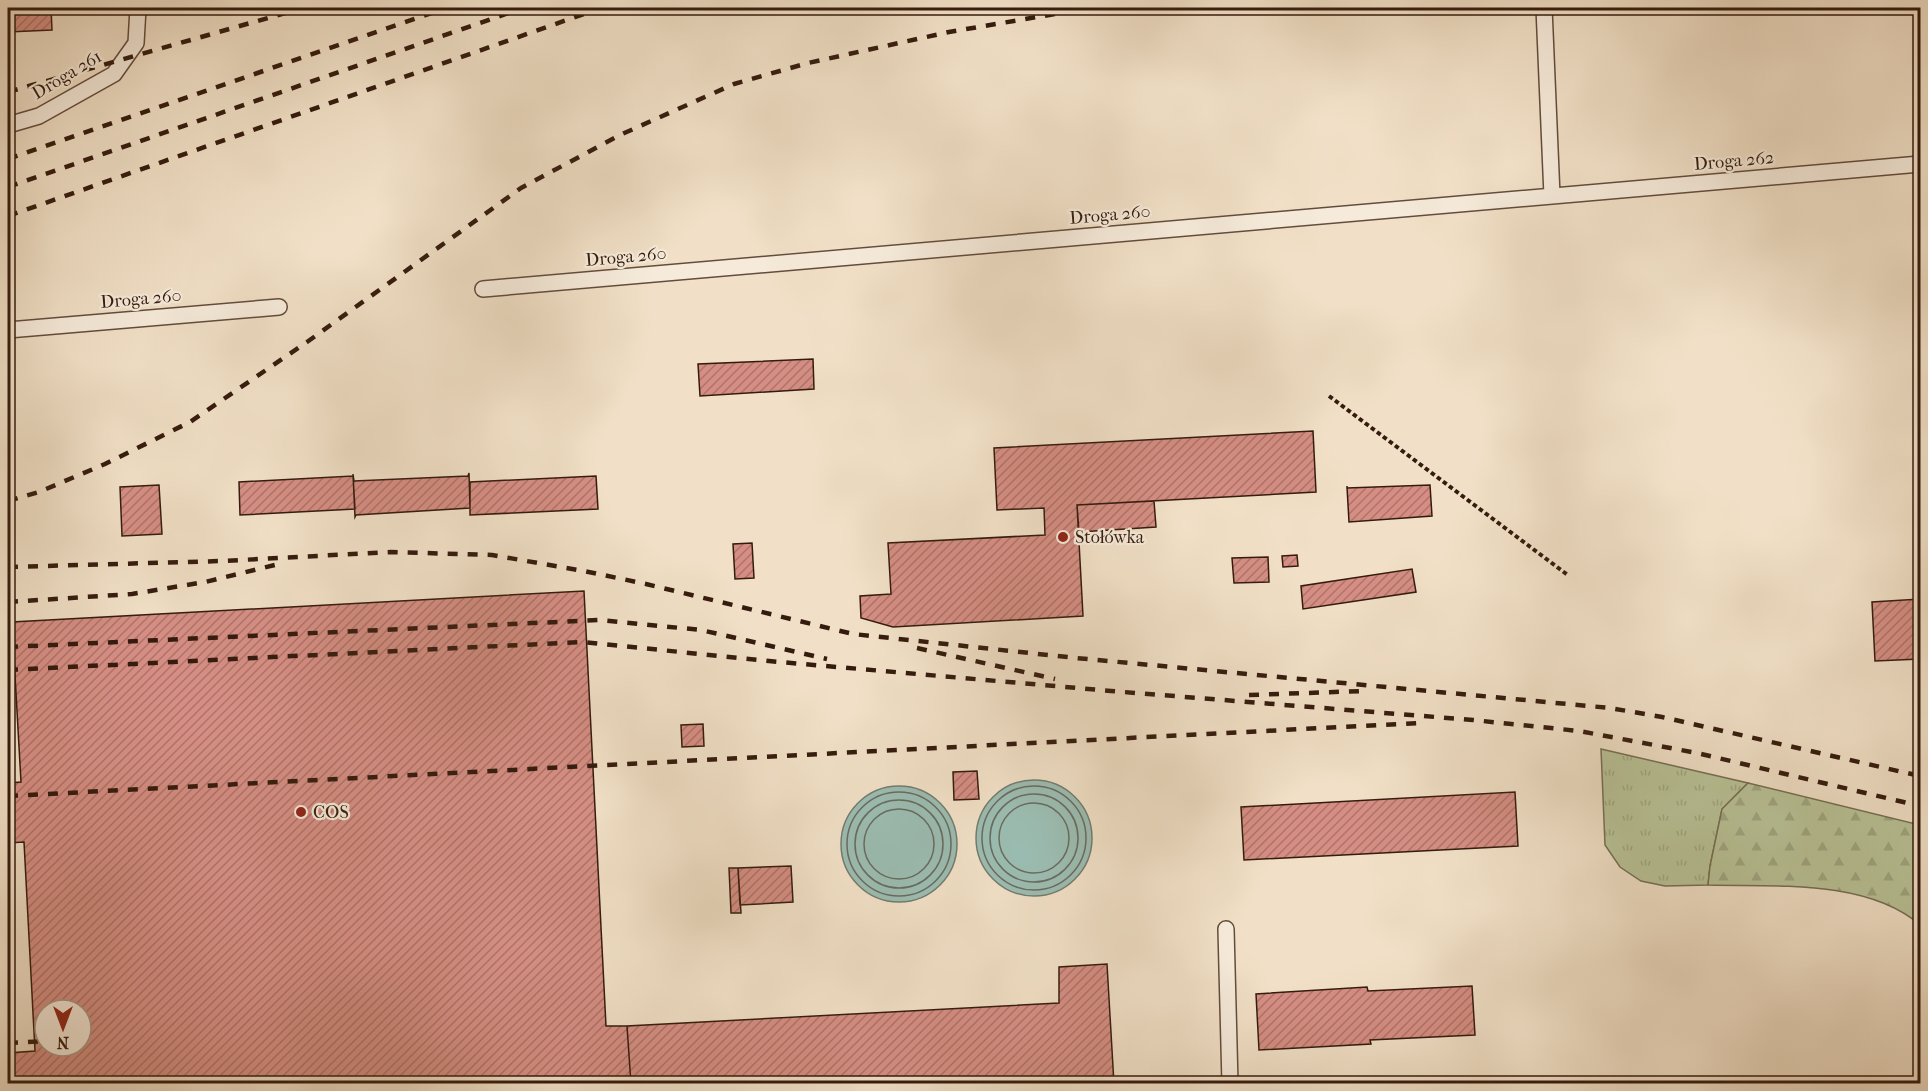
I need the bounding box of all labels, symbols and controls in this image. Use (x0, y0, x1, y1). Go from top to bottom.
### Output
street label: Droga 261 (28, 46, 106, 104)
street label: Droga 262 (1693, 147, 1775, 175)
street label: Droga 260 (1069, 201, 1151, 229)
street label: Droga 260 (585, 243, 667, 271)
street label: Droga 260 (100, 285, 182, 313)
place label: Stołówka (1075, 527, 1145, 548)
marker: Stołówka (1056, 530, 1070, 544)
place label: COS (313, 802, 349, 823)
marker: COS (294, 805, 308, 819)
north arrow (33, 998, 93, 1058)
text: N (56, 1033, 69, 1052)

